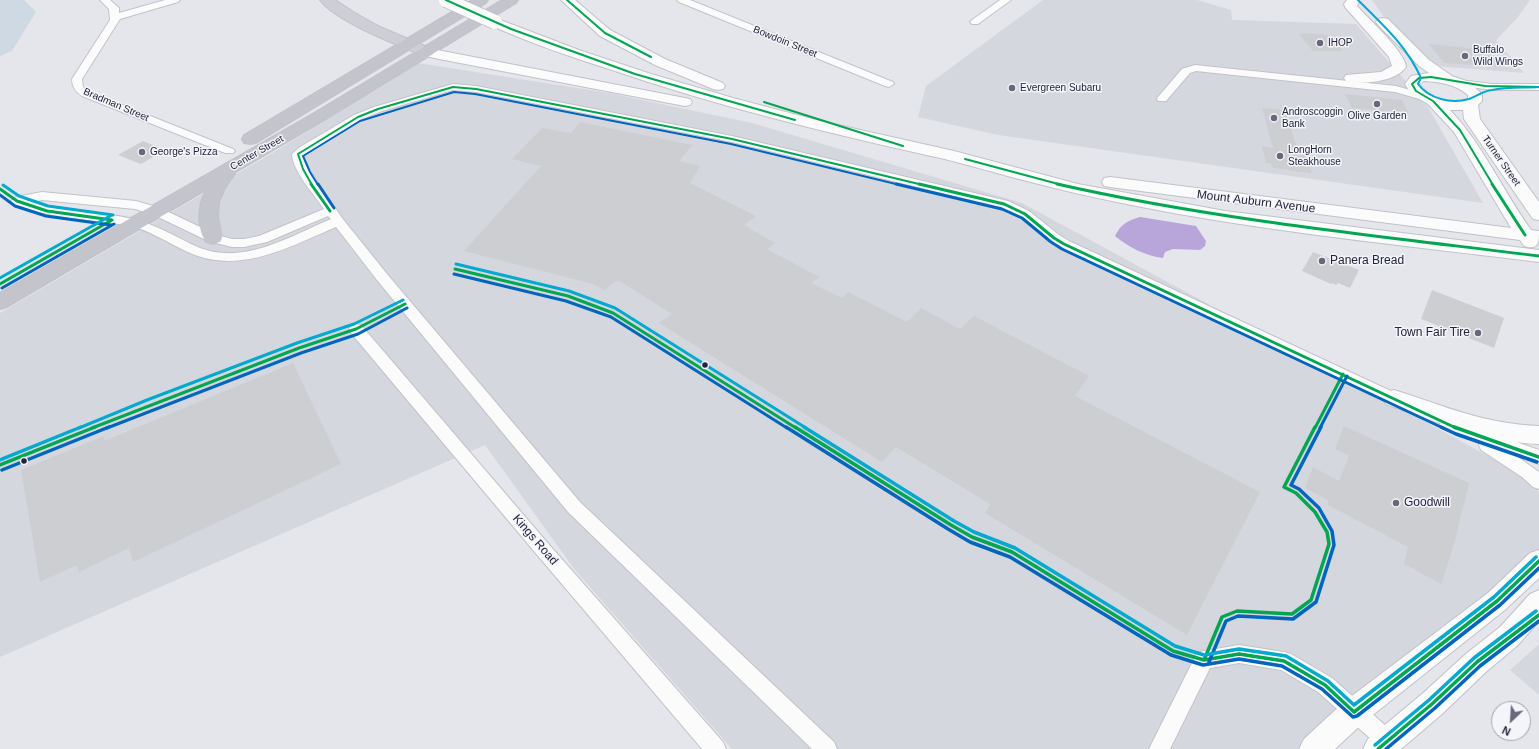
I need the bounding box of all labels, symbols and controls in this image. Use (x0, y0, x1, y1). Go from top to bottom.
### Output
street label: Bowdoin Street (751, 24, 819, 60)
place label: IHOP (1328, 37, 1352, 49)
marker: IHOP (1315, 38, 1325, 48)
place label: Buffalo Wild Wings (1473, 44, 1523, 68)
marker: Buffalo Wild Wings (1460, 51, 1470, 61)
place label: Evergreen Subaru (1020, 82, 1101, 94)
marker: Evergreen Subaru (1007, 83, 1017, 93)
street label: Bradman Street (81, 86, 151, 124)
marker: Olive Garden (1372, 99, 1382, 109)
place label: Androscoggin Bank (1282, 106, 1343, 130)
place label: Olive Garden (1348, 110, 1406, 122)
marker: Androscoggin Bank (1269, 113, 1279, 123)
street label: Center Street (228, 133, 286, 173)
street label: Turner Street (1479, 134, 1523, 188)
place label: LongHorn Steakhouse (1288, 144, 1341, 168)
place label: George's Pizza (150, 146, 217, 158)
marker: George's Pizza (137, 147, 147, 157)
marker: LongHorn Steakhouse (1275, 151, 1285, 161)
street label: Mount Auburn Avenue (1196, 188, 1316, 216)
place label: Panera Bread (1330, 254, 1404, 268)
marker: Panera Bread (1317, 256, 1327, 266)
place label: Town Fair Tire (1394, 326, 1470, 340)
marker: Town Fair Tire (1473, 328, 1483, 338)
unlabelled marker (700, 360, 710, 370)
unlabelled marker (19, 456, 29, 466)
place label: Goodwill (1404, 496, 1450, 510)
marker: Goodwill (1391, 498, 1401, 508)
street label: Kings Road (509, 512, 561, 568)
north arrow (1491, 701, 1531, 741)
text: N (1500, 724, 1512, 738)

